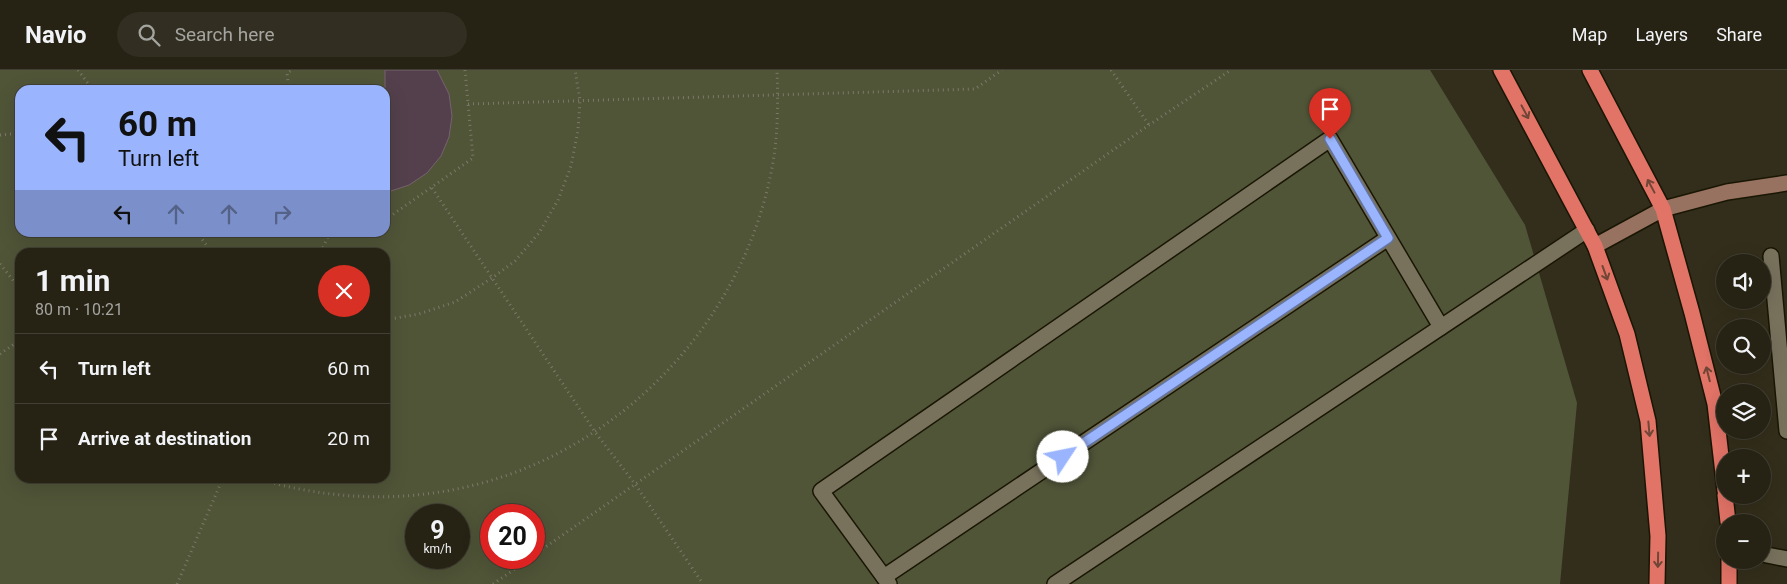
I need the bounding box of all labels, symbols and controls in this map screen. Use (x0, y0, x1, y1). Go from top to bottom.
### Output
search box (117, 12, 467, 57)
text: Navio (25, 21, 87, 49)
icon: search (135, 21, 163, 49)
text: Search here (175, 23, 275, 46)
text: Map (1572, 24, 1607, 45)
text: Layers (1635, 24, 1688, 45)
text: Share (1716, 24, 1762, 45)
pin (1309, 88, 1351, 139)
icon: arrive (1316, 95, 1344, 123)
text: 60 m (118, 104, 197, 145)
icon: left (35, 105, 100, 170)
one-way arrow (1520, 105, 1530, 120)
text: Turn left (118, 146, 199, 171)
one-way arrow (1646, 178, 1656, 193)
icon: left (109, 200, 137, 228)
icon: ahead (162, 200, 190, 228)
icon: ahead (215, 200, 243, 228)
icon: right (268, 200, 296, 228)
map controls (1716, 254, 1771, 569)
button: sound (1716, 254, 1771, 309)
text: 1 min (35, 263, 110, 298)
button: close (318, 265, 370, 317)
one-way arrow (1601, 265, 1610, 281)
text: 80 m · 10:21 (35, 300, 123, 319)
button: search (1716, 319, 1771, 374)
icon: left (35, 355, 63, 383)
text: Turn left (78, 357, 151, 380)
text: 60 m (327, 357, 370, 380)
one-way arrow (1703, 367, 1712, 383)
button: layers (1716, 384, 1771, 439)
one-way arrow (1644, 421, 1653, 437)
icon: arrive (35, 425, 63, 453)
text: Arrive at destination (78, 427, 251, 450)
text: 20 m (327, 427, 370, 450)
position arrow (1036, 430, 1088, 482)
button: + (1716, 449, 1771, 504)
speed limit sign: 20 (480, 504, 545, 569)
button: − (1716, 514, 1771, 569)
text: 9 (430, 516, 445, 545)
text: km/h (423, 542, 452, 556)
one-way arrow (1653, 552, 1663, 568)

